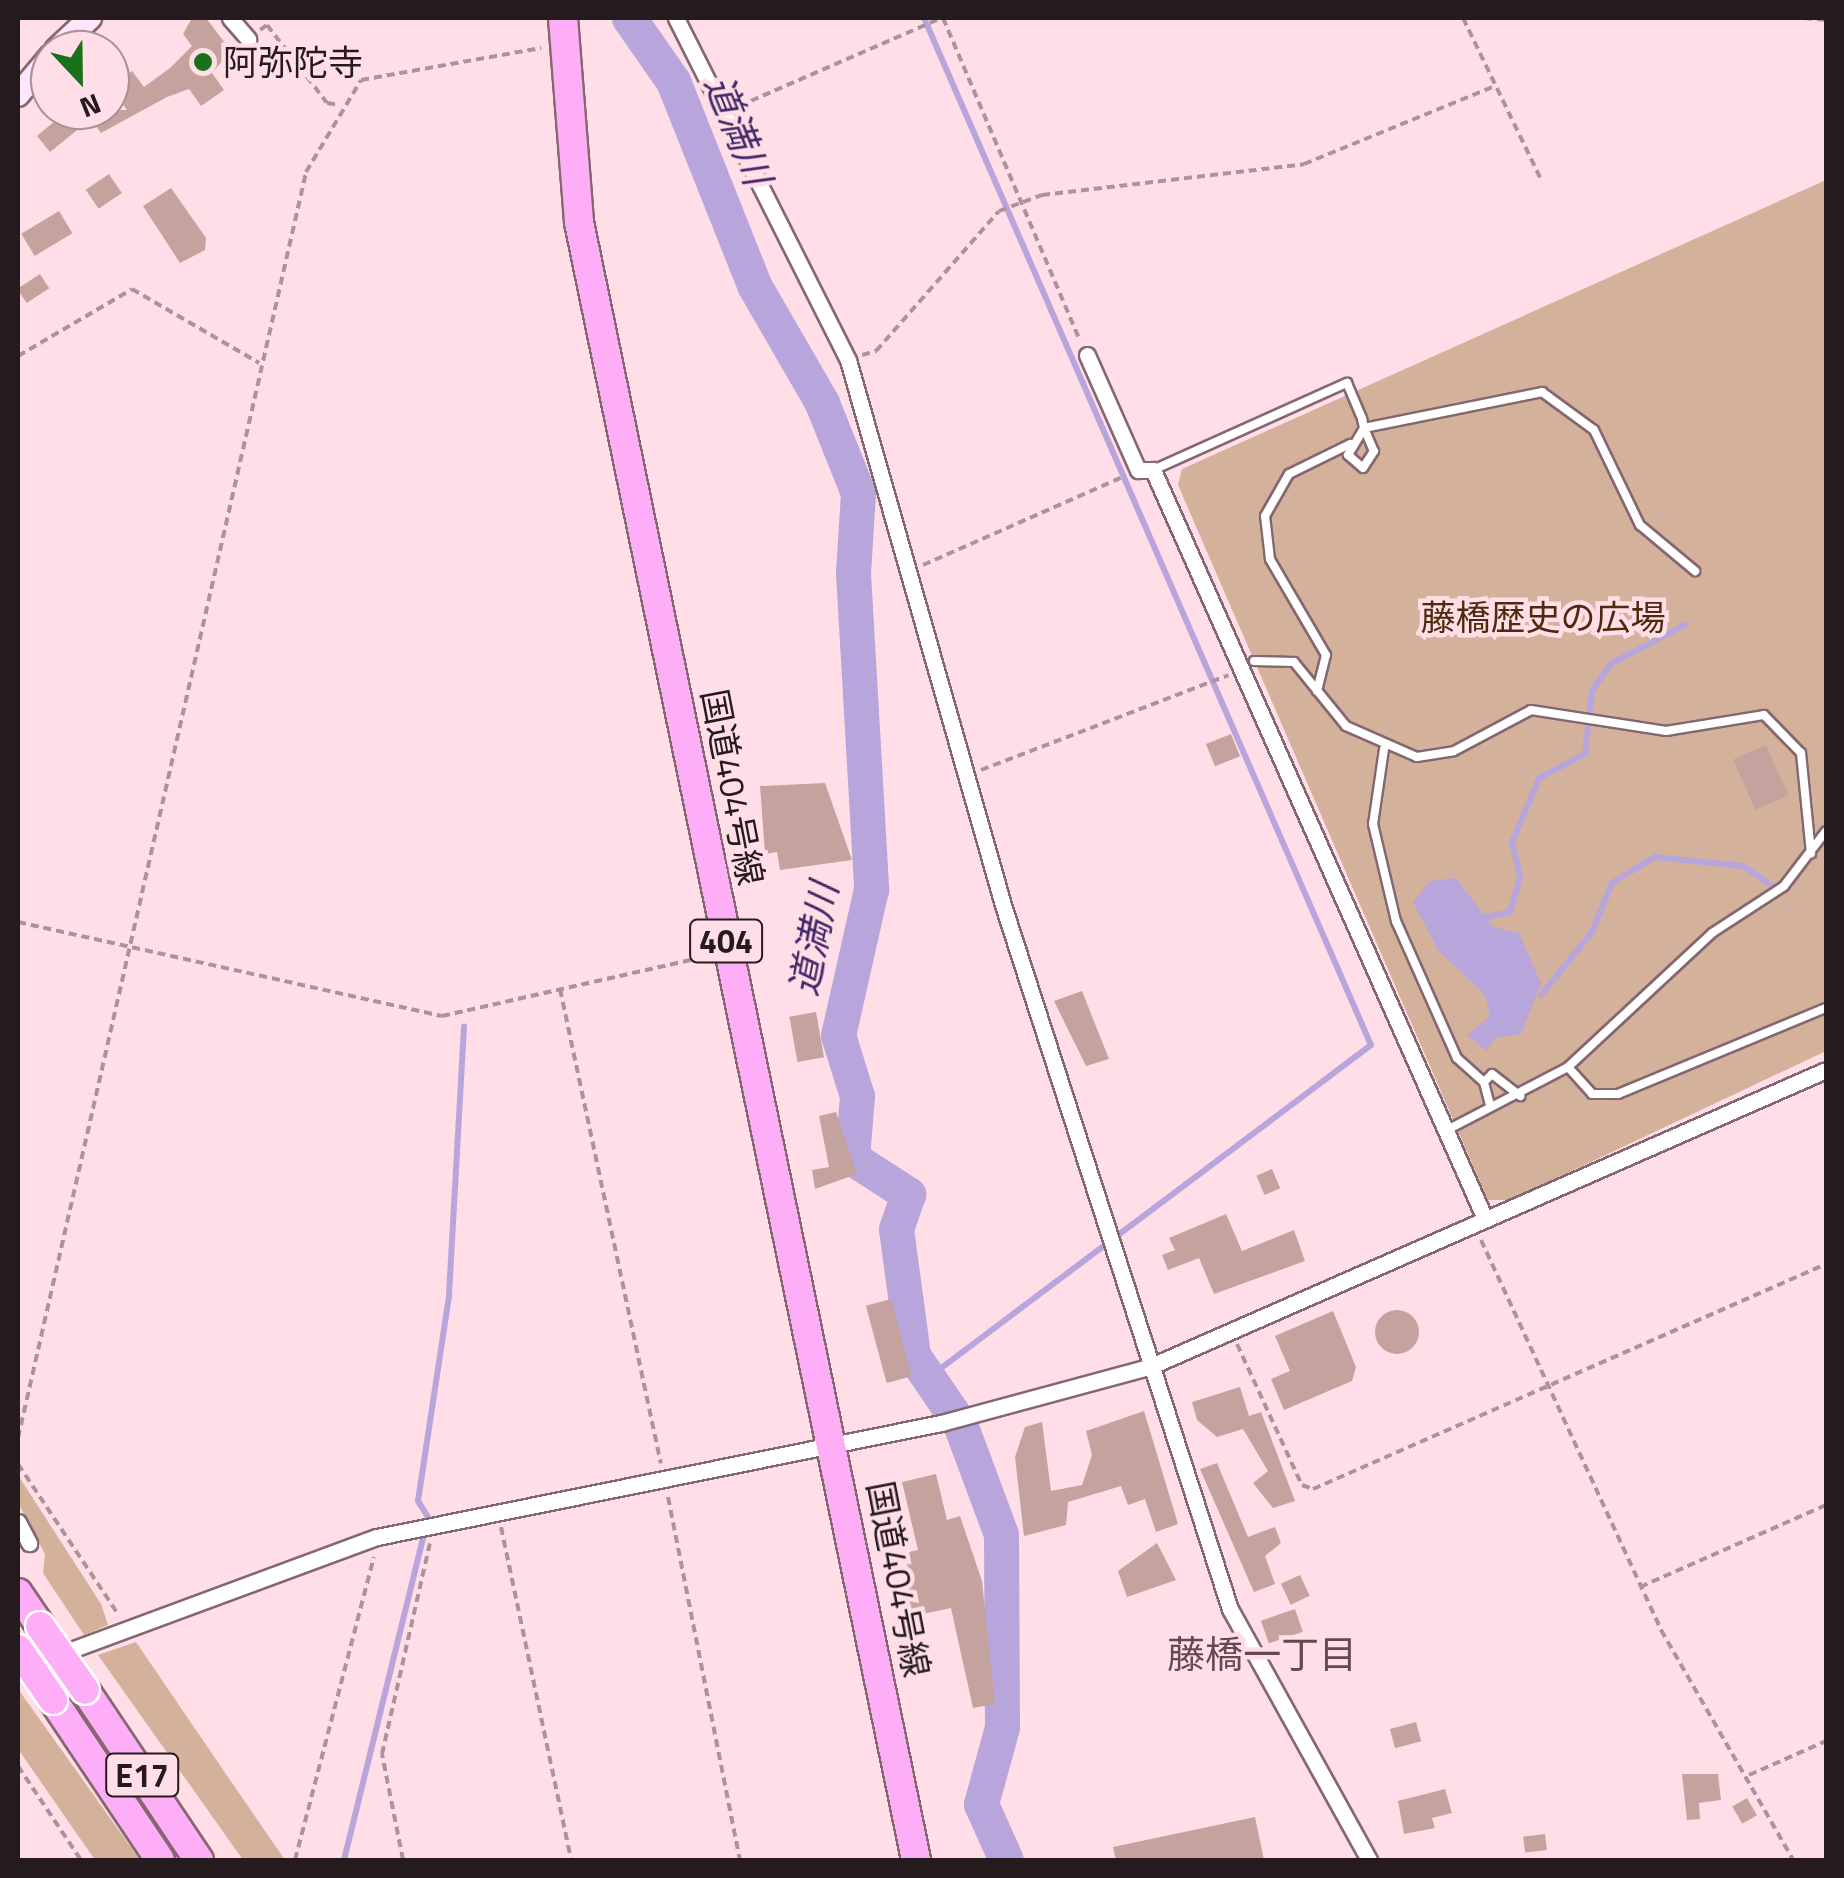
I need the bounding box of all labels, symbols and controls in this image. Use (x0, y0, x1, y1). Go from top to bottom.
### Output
north arrow (30, 30, 130, 130)
place label: 阿弥陀寺 (223, 41, 363, 83)
marker: 阿弥陀寺 (192, 51, 214, 73)
water label: 道満川 (696, 69, 780, 191)
text: N (74, 83, 108, 130)
park label: 藤橋歴史の広場 (1421, 596, 1665, 638)
street label: 国道404号線 (693, 685, 773, 889)
water label: 道満川 (781, 879, 847, 999)
road number: 404 (688, 914, 764, 968)
street label: 国道404号線 (859, 1477, 939, 1681)
district label: 藤橋一丁目 (1167, 1632, 1357, 1678)
road number: E17 (104, 1748, 180, 1802)

